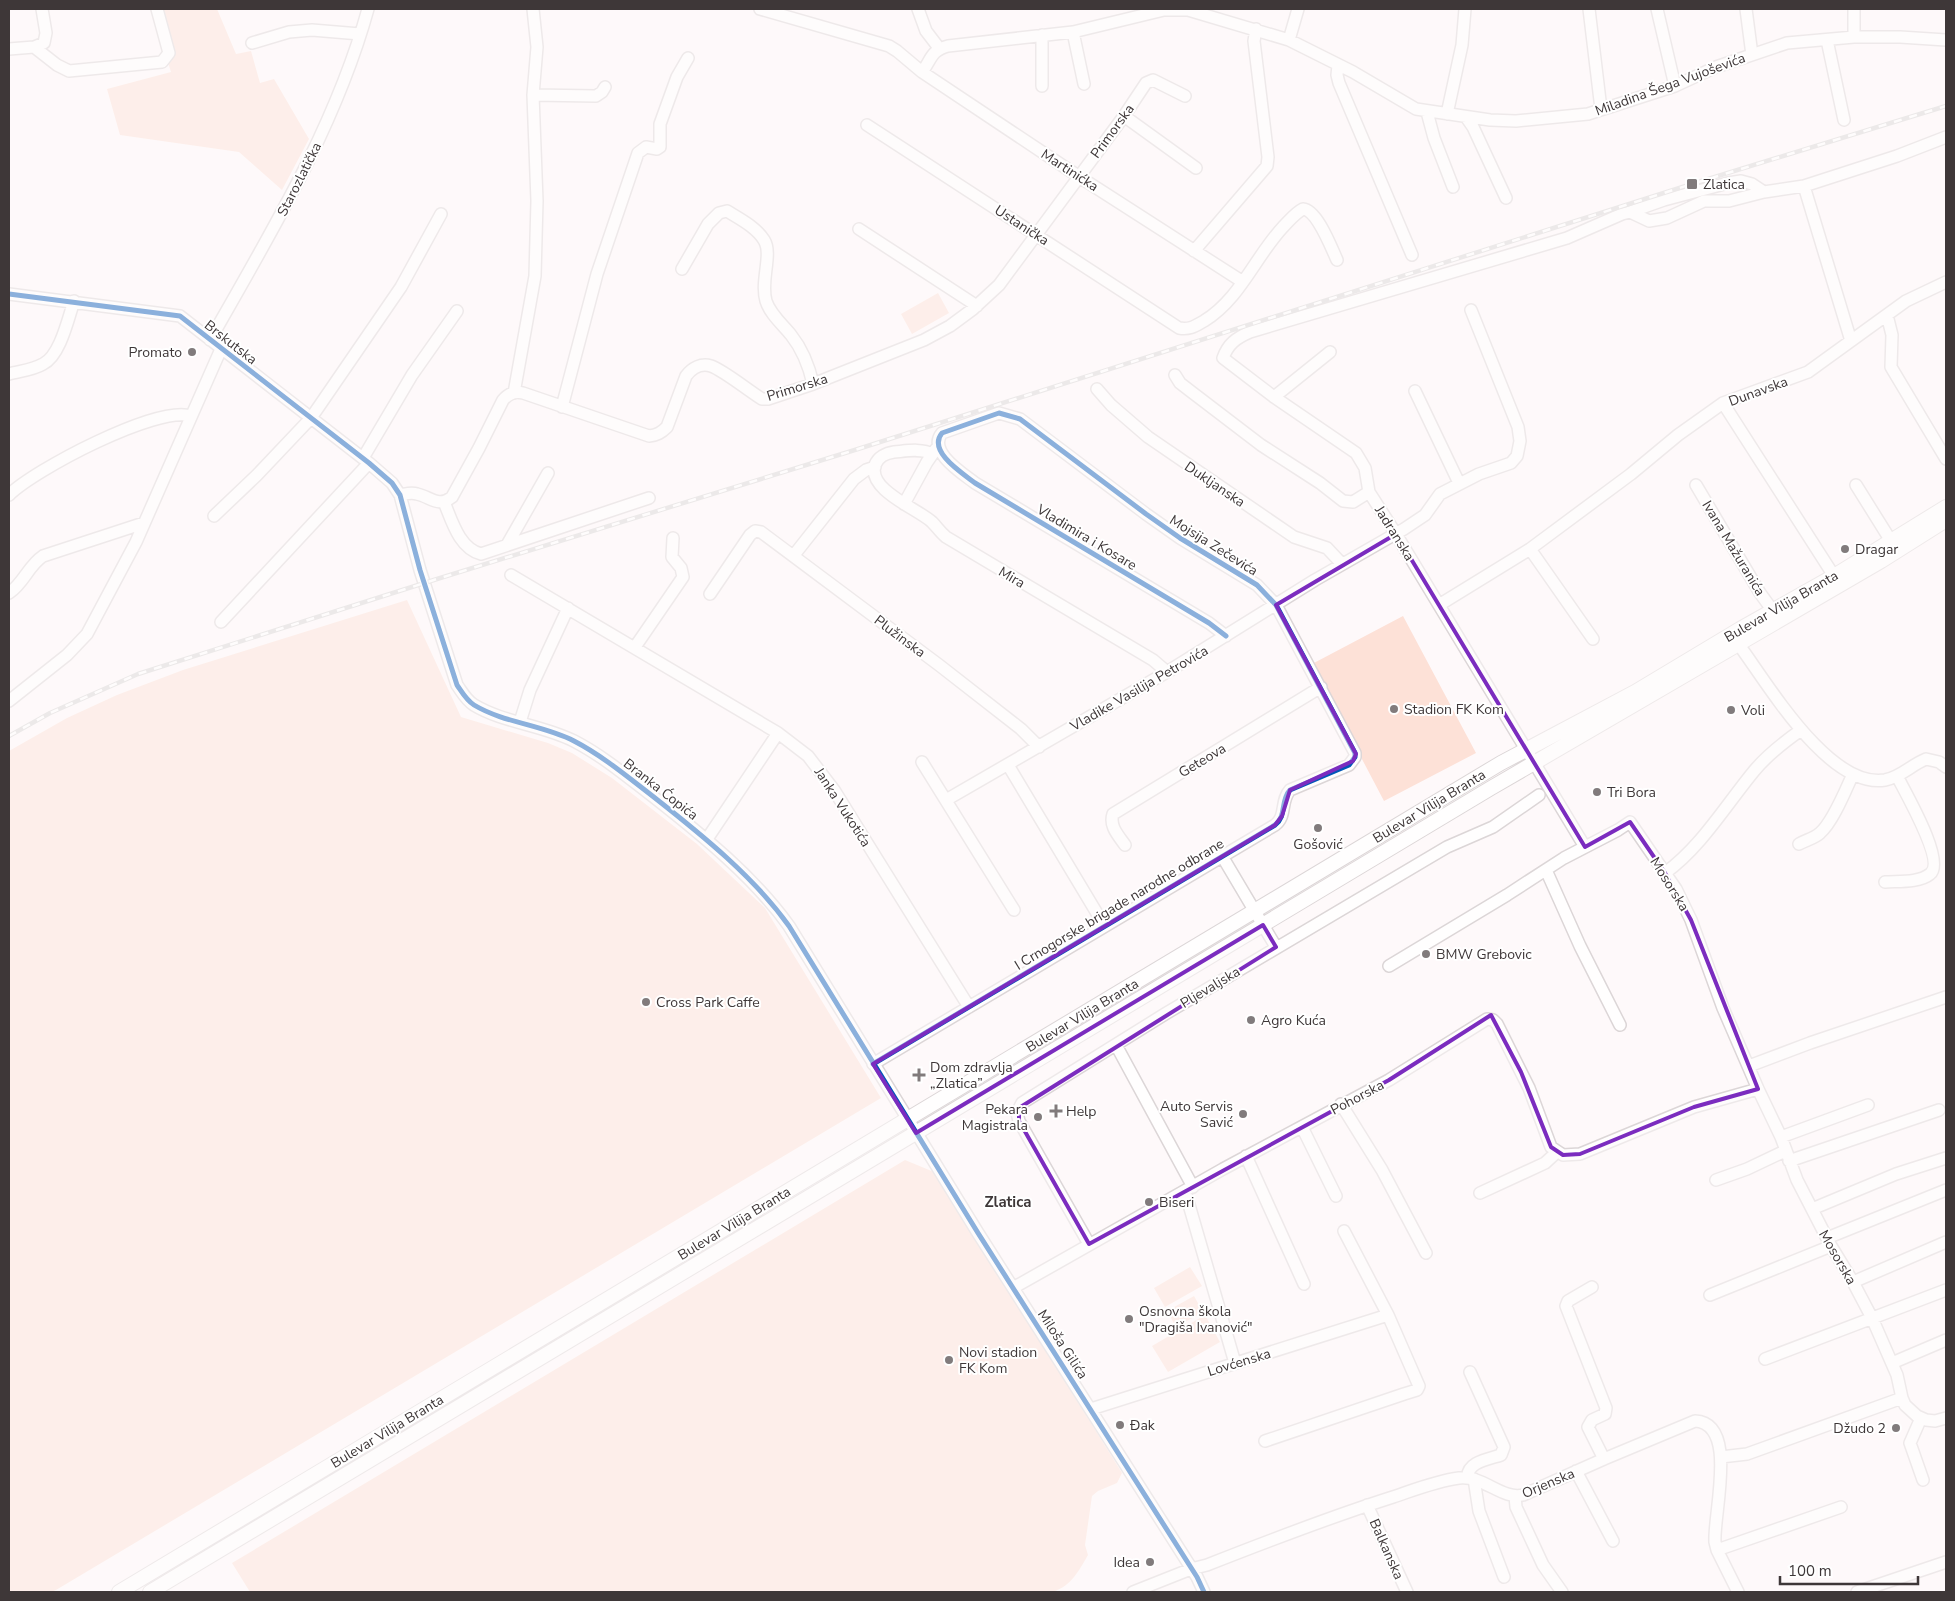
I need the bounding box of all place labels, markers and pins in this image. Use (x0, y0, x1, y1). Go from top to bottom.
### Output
place label: Zlatica (1703, 175, 1745, 194)
marker: Zlatica (1685, 177, 1699, 191)
place label: Promato (129, 343, 182, 362)
marker: Promato (186, 346, 198, 358)
place label: Dragar (1855, 540, 1898, 559)
marker: Dragar (1839, 543, 1851, 555)
place label: Stadion FK Kom (1404, 700, 1504, 719)
place label: Voli (1740, 701, 1765, 720)
marker: Stadion FK Kom (1388, 703, 1400, 715)
marker: Voli (1725, 704, 1737, 716)
place label: Tri Bora (1607, 783, 1656, 802)
marker: Tri Bora (1591, 786, 1603, 798)
marker: Gošović (1312, 822, 1324, 834)
place label: Gošović (1293, 835, 1343, 854)
place label: BMW Grebovic (1436, 945, 1532, 964)
marker: BMW Grebovic (1420, 948, 1432, 960)
place label: Cross Park Caffe (656, 993, 760, 1012)
marker: Cross Park Caffe (640, 996, 652, 1008)
place label: Agro Kuća (1261, 1011, 1326, 1030)
marker: Agro Kuća (1245, 1014, 1257, 1026)
place label: Dom zdravlja „Zlatica” (930, 1058, 1013, 1093)
marker: Dom zdravlja „Zlatica” (912, 1068, 926, 1082)
place label: Auto Servis Savić (1160, 1097, 1234, 1132)
place label: Pekara Magistrala (962, 1100, 1028, 1135)
place label: Help (1066, 1102, 1096, 1121)
marker: Help (1050, 1105, 1062, 1117)
marker: Auto Servis Savić (1237, 1108, 1249, 1120)
marker: Pekara Magistrala (1032, 1111, 1044, 1123)
place label: Biseri (1159, 1193, 1194, 1212)
marker: Biseri (1143, 1196, 1155, 1208)
place label: Osnovna škola "Dragiša Ivanović" (1139, 1302, 1253, 1337)
marker: Osnovna škola "Dragiša Ivanović" (1123, 1313, 1135, 1325)
place label: Novi stadion FK Kom (959, 1343, 1037, 1378)
marker: Novi stadion FK Kom (943, 1354, 955, 1366)
place label: Đak (1129, 1416, 1156, 1435)
marker: Đak (1114, 1419, 1126, 1431)
place label: Džudo 2 (1833, 1419, 1886, 1438)
marker: Džudo 2 (1890, 1422, 1902, 1434)
place label: Idea (1113, 1553, 1140, 1572)
marker: Idea (1144, 1556, 1156, 1568)

